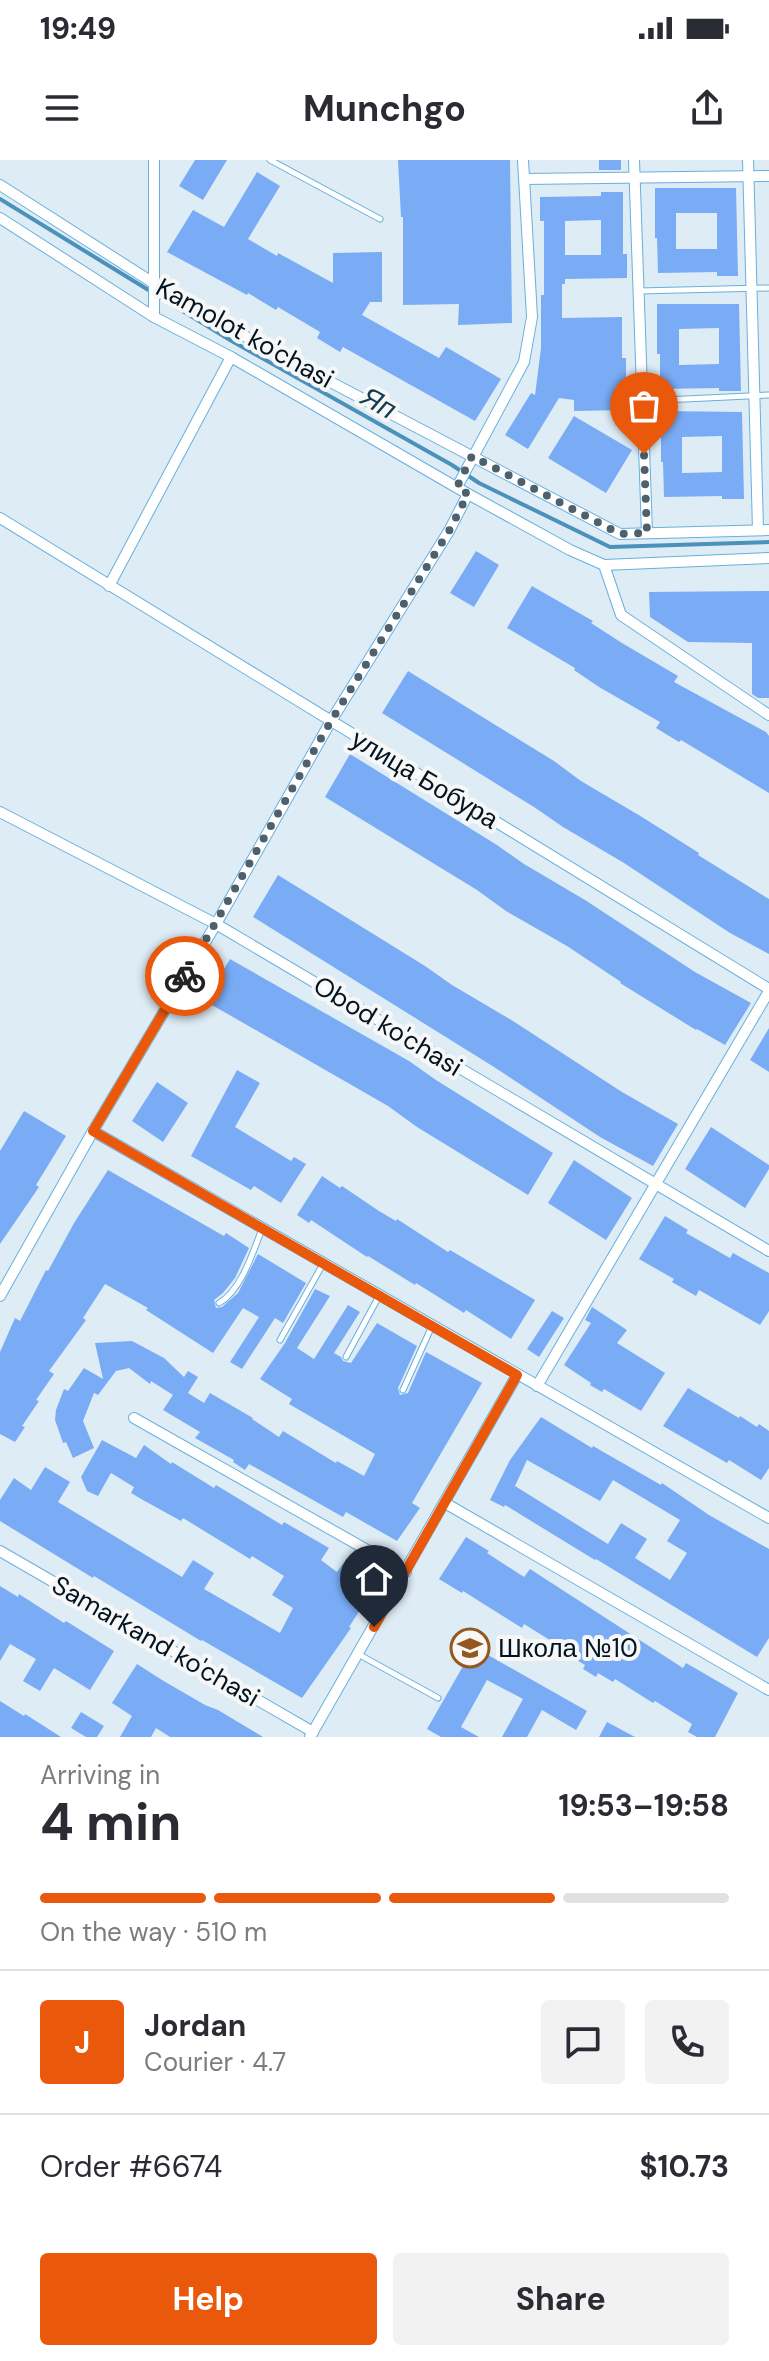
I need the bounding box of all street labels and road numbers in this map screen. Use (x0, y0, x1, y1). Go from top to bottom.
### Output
street label: Kamolot ko'chasi (150, 270, 340, 396)
street label: улица Бобура (345, 722, 505, 837)
street label: Obod ko'chasi (307, 968, 469, 1084)
street label: Samarkand ko'chasi (46, 1568, 266, 1714)

